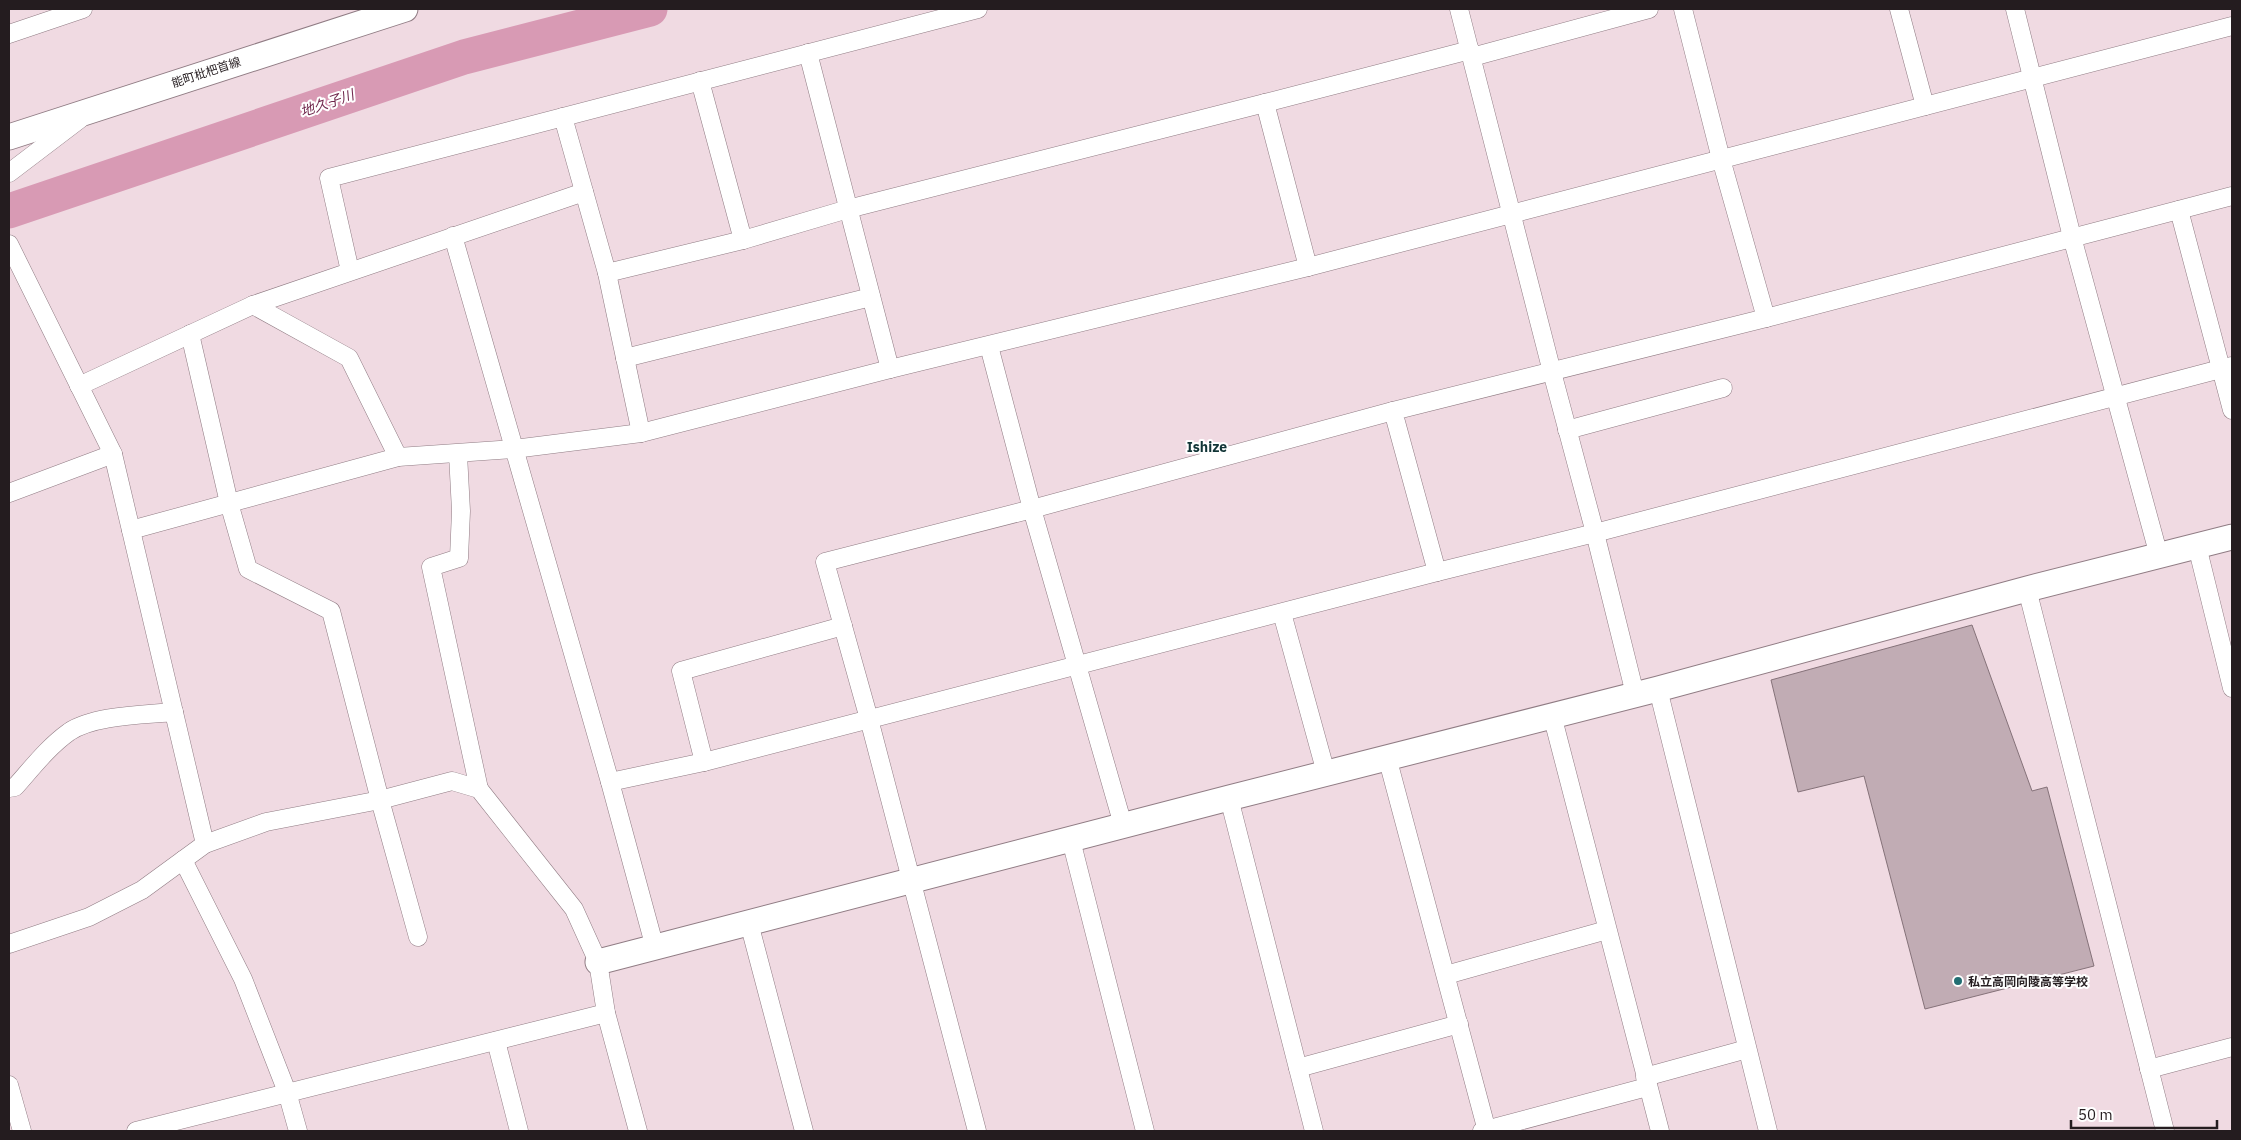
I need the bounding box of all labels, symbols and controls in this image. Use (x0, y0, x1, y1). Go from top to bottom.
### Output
street label: 能町枇杷首線 (169, 54, 243, 90)
water label: 地久子川 (298, 85, 358, 121)
district label: Ishize (1187, 438, 1227, 456)
place label: 私立高岡向陵高等学校 (1968, 974, 2088, 989)
marker: 私立高岡向陵高等学校 (1952, 975, 1964, 987)
scale bar (2071, 1098, 2217, 1130)
text: 50 m (2078, 1105, 2113, 1124)

